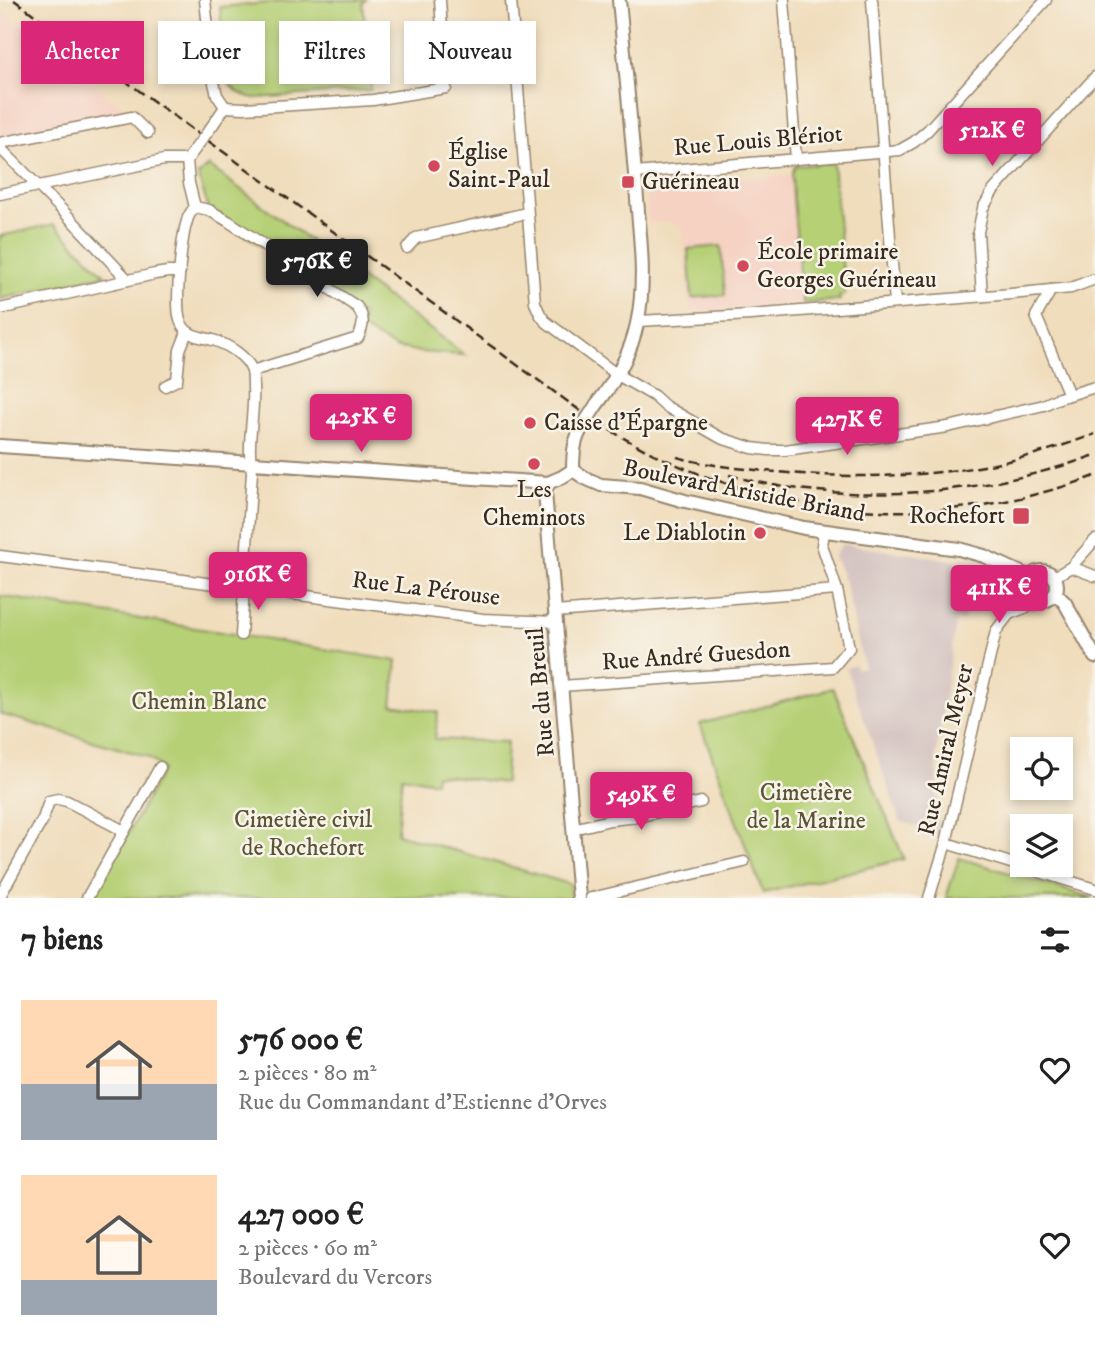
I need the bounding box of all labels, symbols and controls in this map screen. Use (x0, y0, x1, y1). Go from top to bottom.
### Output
chip: Acheter (21, 21, 144, 84)
chip: Louer (158, 21, 265, 84)
chip: Filtres (279, 21, 390, 84)
chip: Nouveau (404, 21, 536, 84)
pin: 512K € (935, 108, 1049, 168)
text: 512K € (959, 116, 1025, 145)
street label: Rue Louis Blériot (672, 119, 844, 163)
place label: Église Saint-Paul (448, 137, 551, 195)
marker: Église Saint-Paul (426, 158, 442, 174)
place label: Guérineau (642, 167, 740, 197)
marker: Guérineau (620, 174, 636, 190)
place label: École primaire Georges Guérineau (757, 237, 937, 295)
pin: 576K € (260, 240, 374, 299)
text: 576K € (282, 247, 352, 276)
marker: École primaire Georges Guérineau (735, 258, 751, 274)
pin: 425K € (304, 394, 418, 454)
pin: 427K € (790, 398, 904, 457)
text: 425K € (326, 402, 396, 431)
text: 427K € (812, 405, 882, 434)
place label: Caisse d'Épargne (544, 408, 708, 438)
marker: Caisse d'Épargne (522, 415, 538, 431)
street label: Boulevard Aristide Briand (620, 453, 868, 529)
marker: Les Cheminots (526, 456, 542, 472)
place label: Les Cheminots (483, 475, 585, 533)
place label: Rochefort (909, 501, 1005, 531)
marker: Rochefort (1011, 506, 1031, 526)
place label: Le Diablotin (623, 518, 746, 548)
marker: Le Diablotin (752, 525, 768, 541)
pin: 916K € (201, 552, 315, 612)
text: 916K € (225, 560, 291, 589)
street label: Rue La Pérouse (350, 565, 502, 613)
pin: 411K € (942, 566, 1056, 625)
text: 411K € (967, 573, 1031, 602)
street label: Rue du Breuil (520, 625, 562, 758)
street label: Rue André Guesdon (601, 634, 792, 678)
street label: Rue Amiral Meyer (912, 661, 980, 839)
park label: Chemin Blanc (131, 687, 267, 717)
map controls (1010, 737, 1073, 877)
button: locate (1010, 737, 1073, 800)
pin: 549K € (584, 772, 698, 832)
park label: Cimetière de la Marine (746, 778, 866, 836)
text: 549K € (606, 780, 676, 809)
park label: Cimetière civil de Rochefort (234, 805, 373, 863)
button: layers (1010, 814, 1073, 877)
icon: filters (1036, 921, 1074, 959)
text: 7 biens (21, 922, 103, 959)
text: 576 000 € (238, 1022, 363, 1059)
icon: home (77, 1028, 161, 1112)
icon: heart (1036, 1051, 1074, 1089)
text: 2 pièces · 80 m² (238, 1059, 377, 1088)
text: Rue du Commandant d'Estienne d'Orves (238, 1088, 607, 1117)
text: 427 000 € (238, 1197, 364, 1234)
icon: home (77, 1203, 161, 1287)
icon: heart (1036, 1226, 1074, 1264)
text: 2 pièces · 60 m² (238, 1234, 377, 1263)
text: Boulevard du Vercors (238, 1263, 432, 1292)

